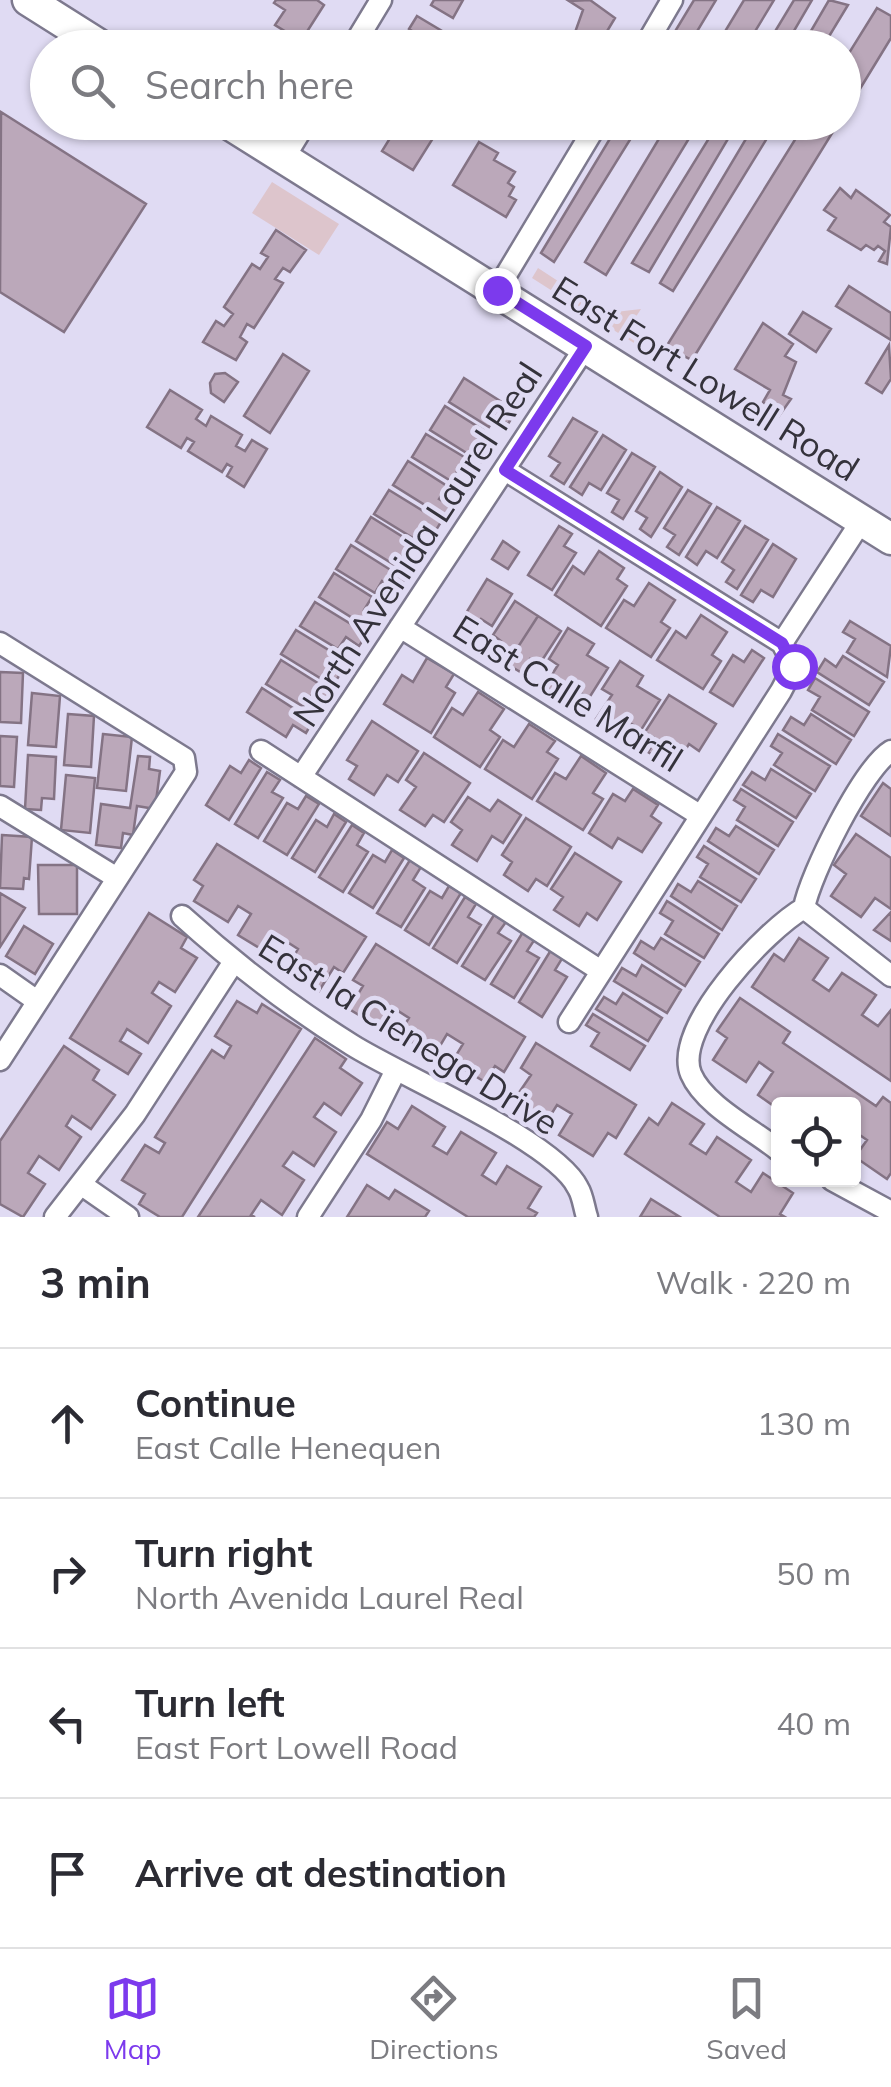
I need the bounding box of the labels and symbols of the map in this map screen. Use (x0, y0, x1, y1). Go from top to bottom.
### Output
street label: East Fort Lowell Road (545, 266, 867, 490)
route end (475, 268, 521, 314)
street label: North Avenida Laurel Real (283, 354, 551, 734)
street label: East Calle Marfil (445, 605, 691, 781)
route start (772, 644, 818, 690)
street label: East la Cienega Drive (251, 924, 567, 1144)

